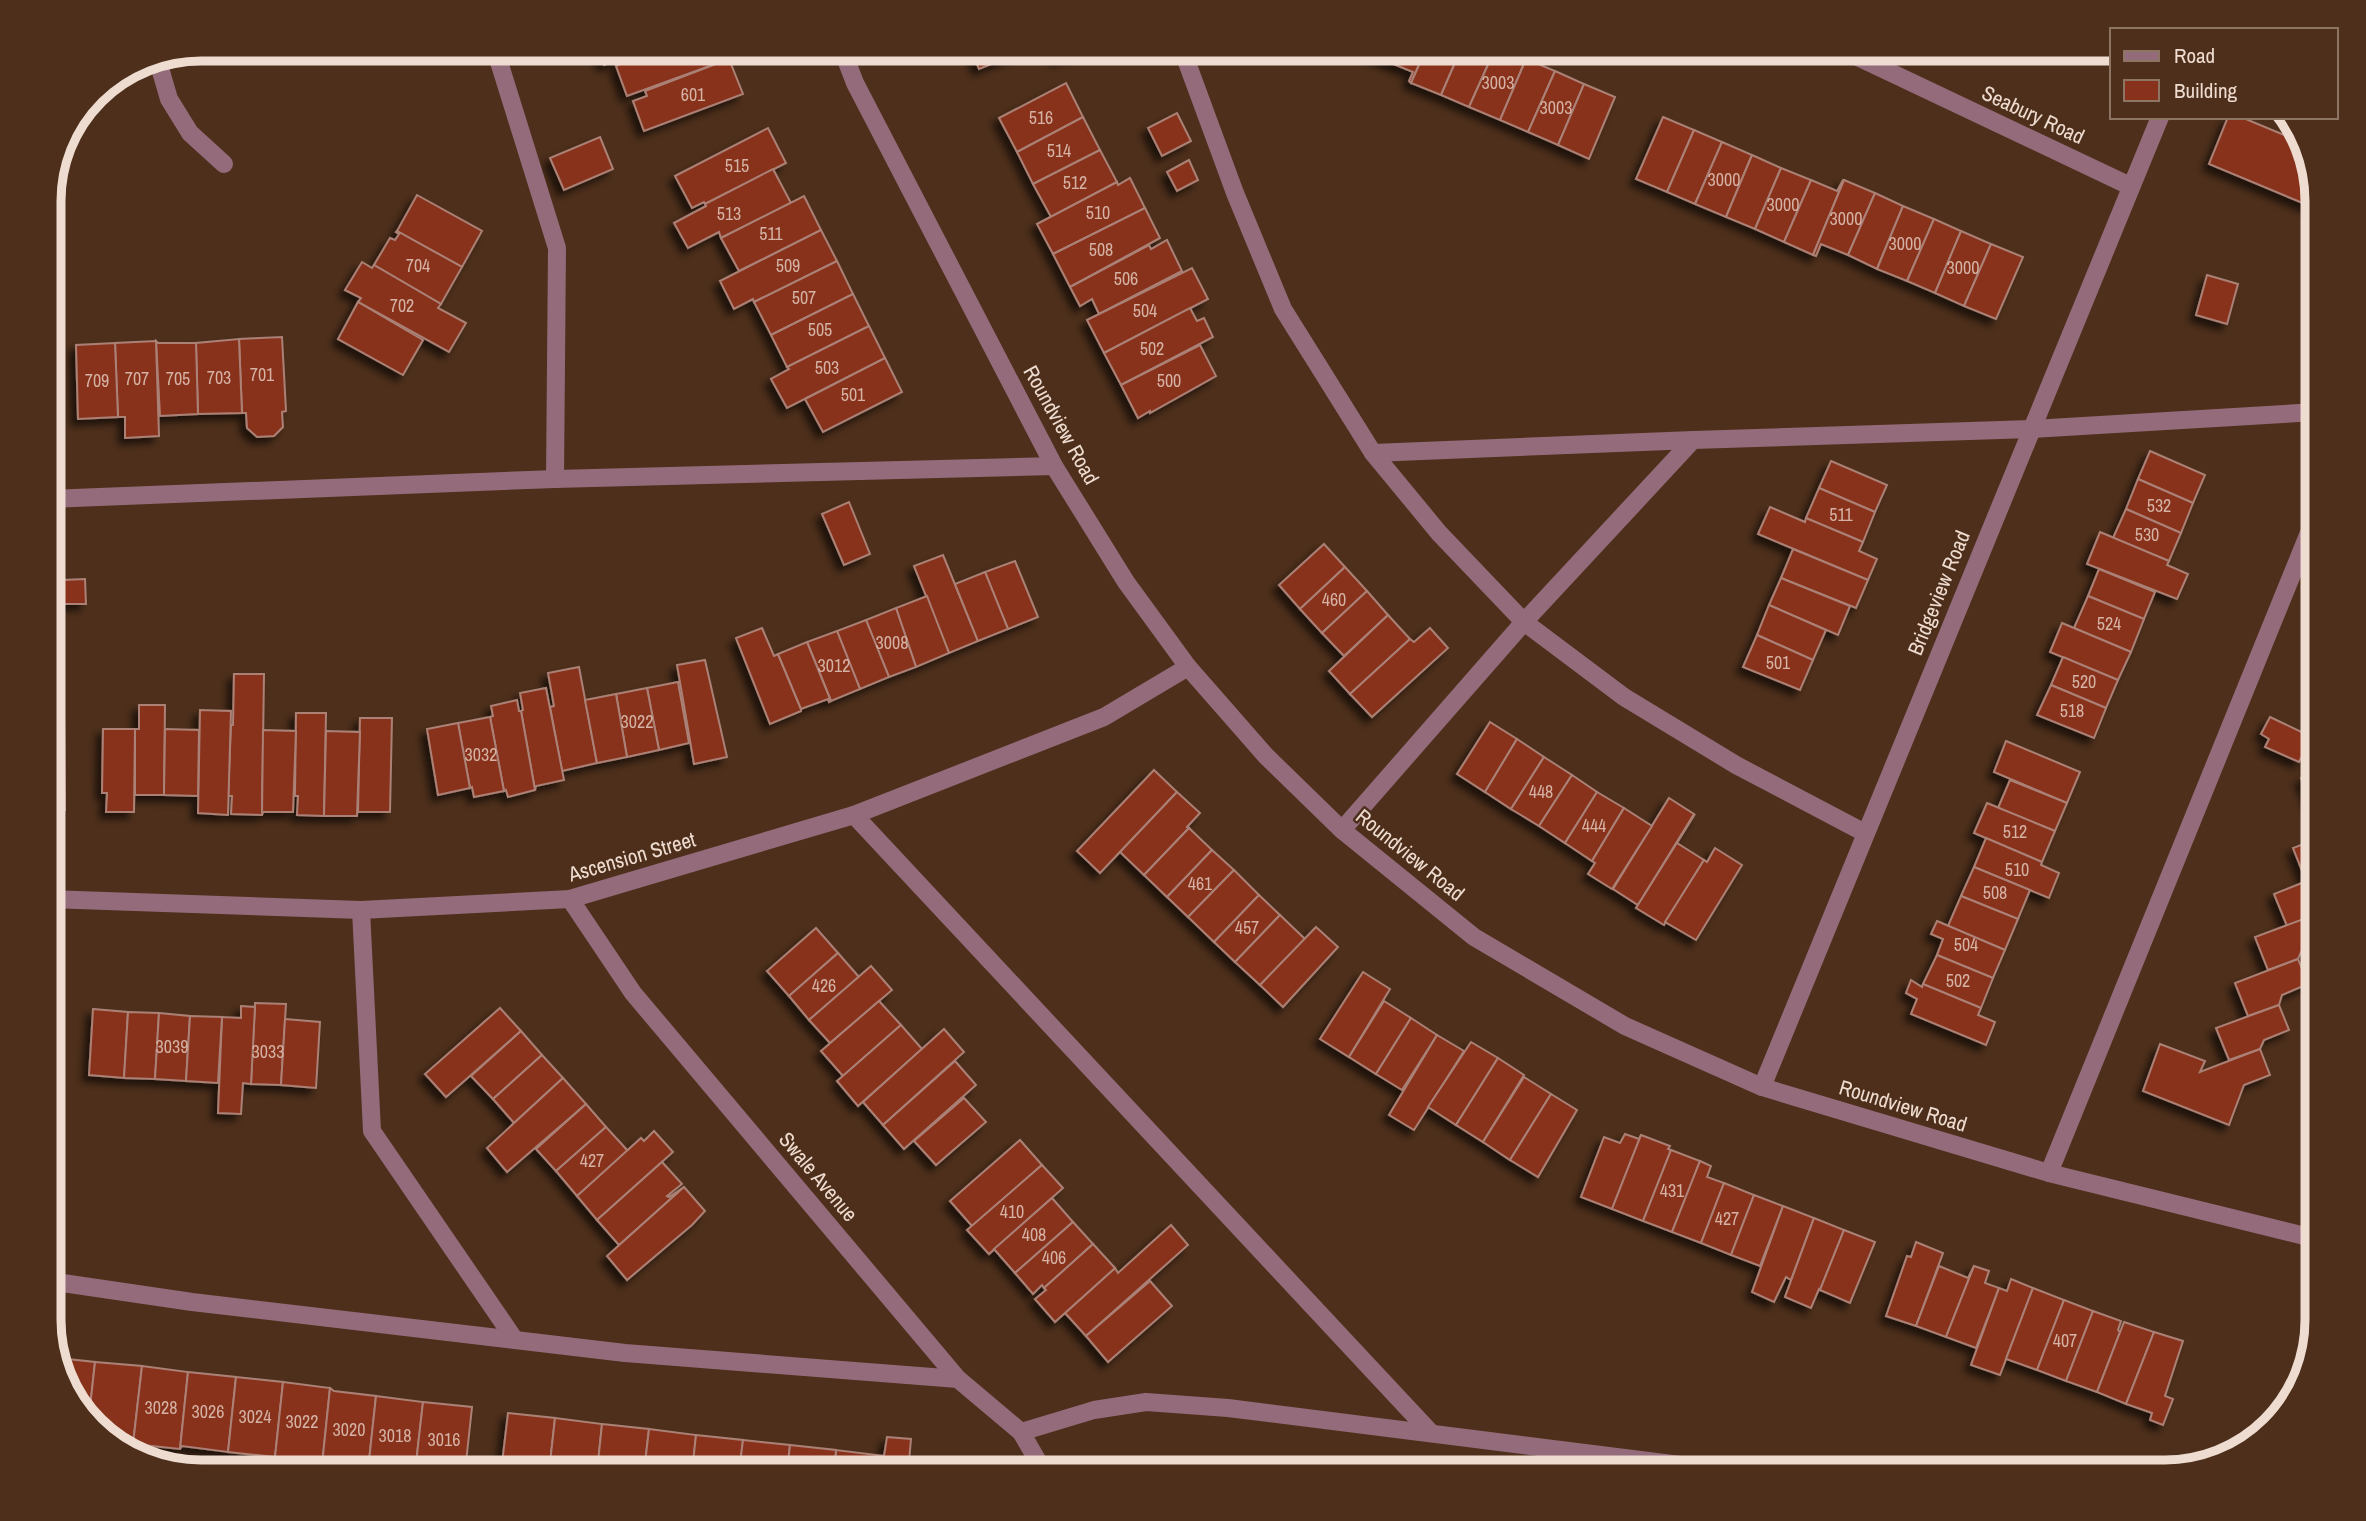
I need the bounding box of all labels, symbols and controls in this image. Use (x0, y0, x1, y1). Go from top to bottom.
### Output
legend (2110, 28, 2338, 119)
text: Road (2174, 41, 2215, 70)
house number: 3003 (1482, 70, 1514, 95)
text: Building (2174, 76, 2238, 105)
street label: Seabury Road (1977, 78, 2089, 151)
house number: 601 (681, 82, 706, 107)
house number: 3003 (1540, 95, 1572, 120)
house number: 516 (1029, 105, 1053, 130)
house number: 514 (1047, 138, 1071, 163)
house number: 515 (725, 153, 749, 178)
house number: 3000 (1708, 167, 1740, 192)
house number: 512 (1063, 170, 1087, 195)
house number: 3000 (1767, 192, 1799, 217)
house number: 510 (1086, 200, 1110, 225)
house number: 513 (717, 201, 741, 226)
house number: 3000 (1830, 206, 1862, 231)
house number: 511 (759, 221, 784, 246)
house number: 3000 (1889, 231, 1921, 256)
house number: 508 (1089, 237, 1113, 262)
house number: 704 (406, 253, 430, 278)
house number: 509 (776, 253, 800, 278)
house number: 3000 (1947, 255, 1979, 280)
house number: 506 (1114, 266, 1138, 291)
house number: 507 (792, 285, 816, 310)
house number: 702 (390, 293, 414, 318)
house number: 504 (1133, 298, 1157, 323)
house number: 505 (808, 317, 832, 342)
house number: 502 (1140, 336, 1164, 361)
house number: 503 (815, 355, 839, 380)
street label: Roundview Road (1017, 360, 1106, 490)
house number: 701 (250, 362, 275, 387)
house number: 703 (207, 365, 231, 390)
house number: 707 (125, 366, 149, 391)
house number: 705 (166, 366, 190, 391)
house number: 709 (85, 368, 109, 393)
house number: 500 (1157, 368, 1181, 393)
house number: 501 (841, 382, 866, 407)
house number: 532 (2147, 493, 2171, 518)
house number: 511 (1829, 502, 1854, 527)
house number: 530 (2135, 522, 2159, 547)
street label: Bridgeview Road (1900, 526, 1977, 659)
house number: 460 (1322, 587, 1346, 612)
house number: 524 (2097, 611, 2121, 636)
house number: 3008 (876, 630, 908, 655)
house number: 501 (1766, 650, 1791, 675)
house number: 3012 (818, 653, 850, 678)
house number: 520 (2072, 669, 2096, 694)
house number: 518 (2060, 698, 2084, 723)
house number: 3022 (621, 709, 653, 734)
house number: 3032 (465, 742, 497, 767)
house number: 448 (1529, 779, 1553, 804)
street label: Roundview Road (1350, 802, 1471, 907)
house number: 444 (1582, 813, 1606, 838)
house number: 512 (2003, 819, 2027, 844)
street label: Ascension Street (564, 824, 699, 889)
house number: 510 (2005, 857, 2029, 882)
house number: 461 (1188, 871, 1213, 896)
house number: 508 (1983, 880, 2007, 905)
house number: 457 (1235, 915, 1259, 940)
house number: 504 (1954, 932, 1978, 957)
house number: 502 (1946, 968, 1970, 993)
house number: 426 (812, 973, 836, 998)
house number: 3039 (156, 1034, 188, 1059)
house number: 3033 (252, 1039, 284, 1064)
street label: Roundview Road (1836, 1072, 1971, 1139)
street label: Swale Avenue (772, 1126, 864, 1228)
house number: 427 (580, 1148, 604, 1173)
house number: 431 (1660, 1178, 1685, 1203)
house number: 410 (1000, 1199, 1024, 1224)
house number: 427 (1715, 1206, 1739, 1231)
house number: 408 (1022, 1222, 1046, 1247)
house number: 406 (1042, 1245, 1066, 1270)
house number: 407 (2053, 1328, 2077, 1353)
house number: 3028 (145, 1395, 177, 1420)
house number: 3026 (192, 1399, 224, 1424)
house number: 3024 (239, 1404, 271, 1429)
house number: 3022 (286, 1409, 318, 1434)
house number: 3020 (333, 1417, 365, 1442)
house number: 3018 (379, 1423, 411, 1448)
house number: 3016 (428, 1427, 460, 1452)

